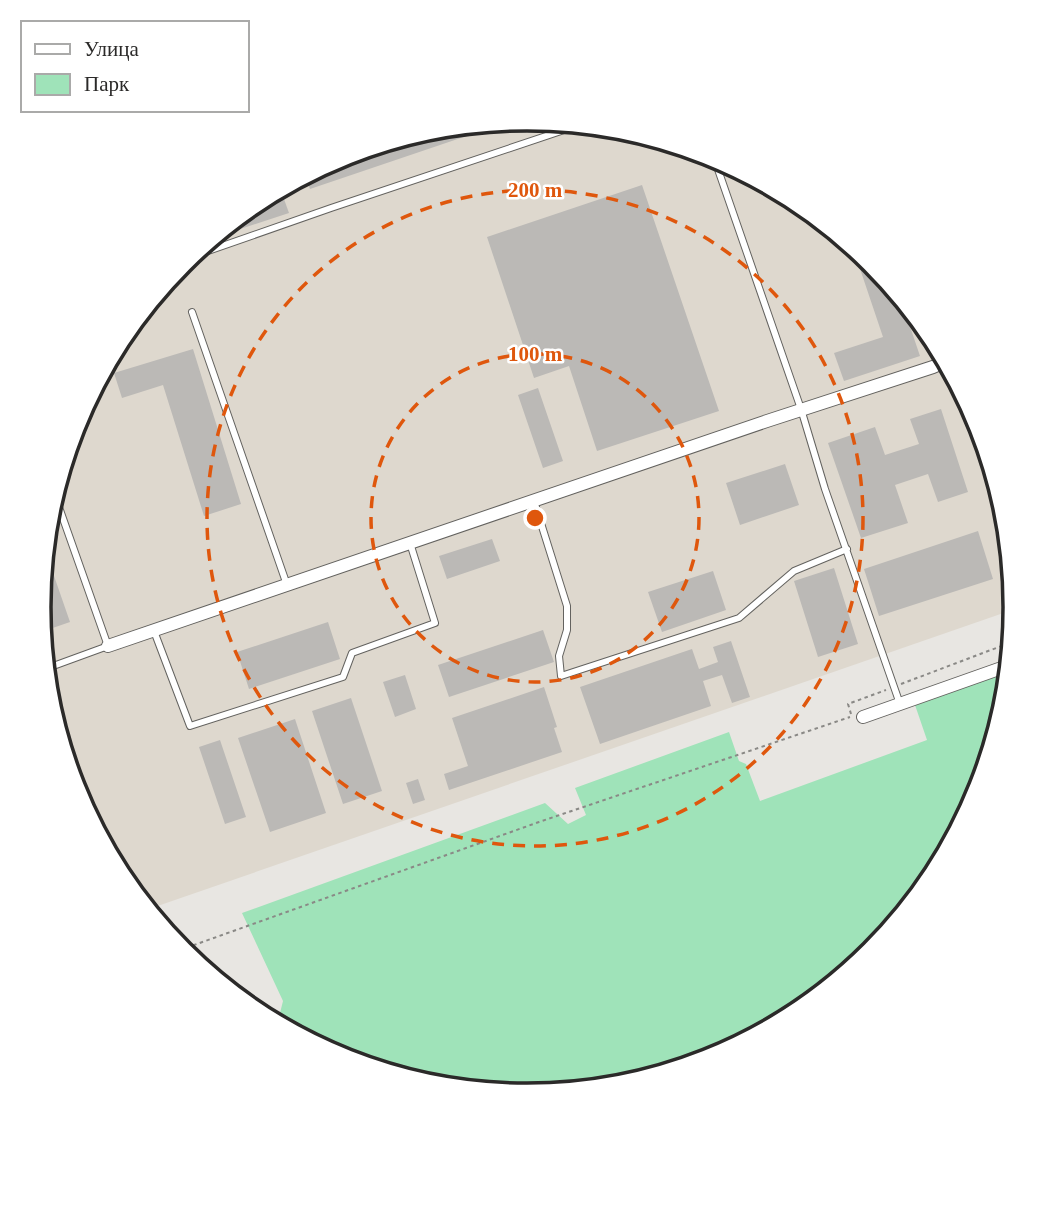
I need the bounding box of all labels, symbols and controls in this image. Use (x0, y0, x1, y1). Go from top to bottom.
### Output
legend (21, 21, 248, 112)
text: Улица (84, 37, 139, 61)
text: Парк (84, 72, 130, 96)
text: 200 m (508, 178, 563, 202)
text: 100 m (508, 342, 563, 366)
centre of rings (523, 506, 547, 530)

